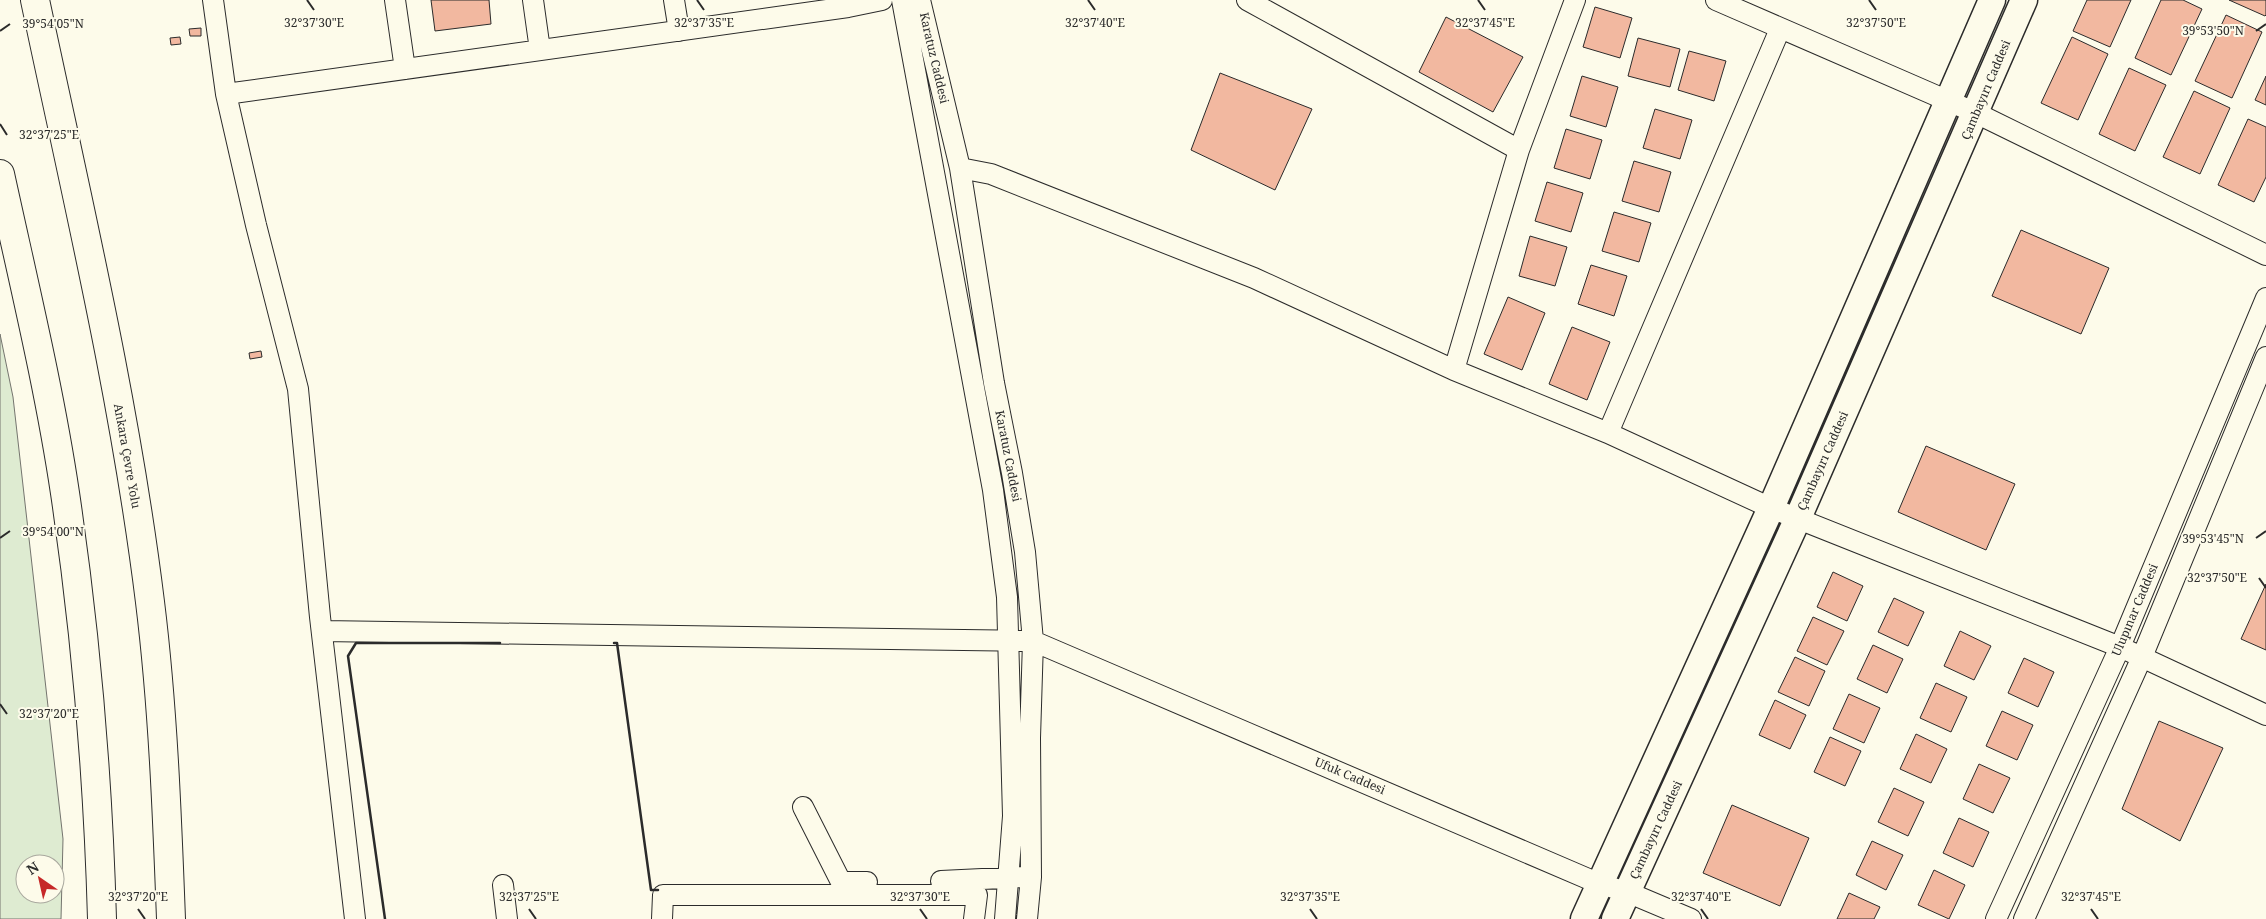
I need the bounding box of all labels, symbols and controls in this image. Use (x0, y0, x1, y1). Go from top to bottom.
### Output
street label: Karatuz Caddesi (916, 11, 953, 105)
text: 32°37'30"E (284, 14, 344, 31)
text: 32°37'35"E (674, 14, 734, 31)
text: 32°37'40"E (1065, 14, 1125, 31)
text: 32°37'45"E (1455, 14, 1515, 31)
text: 32°37'50"E (1846, 14, 1906, 31)
text: 39°54'05"N (22, 15, 84, 32)
text: 39°53'50"N (2182, 22, 2244, 39)
street label: Çambayırı Caddesi (1957, 37, 2014, 142)
text: 32°37'25"E (19, 126, 79, 143)
street label: Ankara Çevre Yolu (110, 402, 145, 510)
street label: Çambayırı Caddesi (1793, 408, 1852, 513)
street label: Karatuz Caddesi (991, 409, 1026, 503)
text: 39°54'00"N (22, 523, 84, 540)
text: 39°53'45"N (2182, 530, 2244, 547)
street label: Ulupınar Caddesi (2107, 561, 2162, 659)
text: 32°37'50"E (2187, 569, 2247, 586)
text: 32°37'20"E (19, 705, 79, 722)
street label: Ufuk Caddesi (1312, 753, 1388, 798)
street label: Çambayırı Caddesi (1625, 778, 1686, 882)
north arrow (15, 854, 65, 904)
text: N (23, 857, 42, 879)
text: 32°37'20"E (108, 888, 168, 905)
text: 32°37'25"E (499, 888, 559, 905)
text: 32°37'30"E (890, 888, 950, 905)
text: 32°37'35"E (1280, 888, 1340, 905)
text: 32°37'40"E (1671, 888, 1731, 905)
text: 32°37'45"E (2061, 888, 2121, 905)

